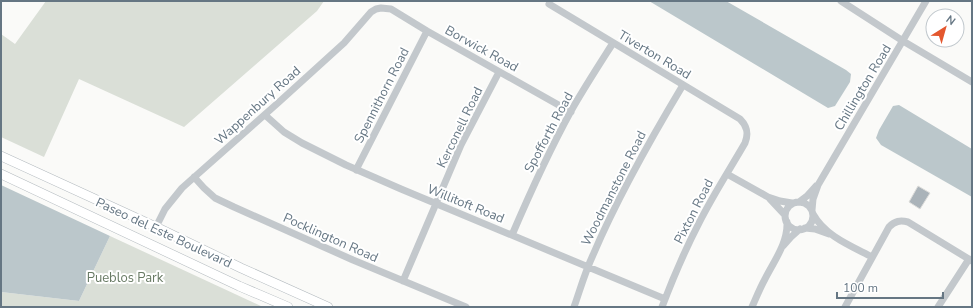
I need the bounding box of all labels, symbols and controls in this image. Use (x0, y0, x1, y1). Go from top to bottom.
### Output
north arrow (925, 8, 965, 48)
text: N (943, 12, 959, 29)
street label: Borwick Road (442, 21, 521, 76)
street label: Tiverton Road (615, 26, 694, 84)
street label: Chillington Road (830, 41, 896, 134)
street label: Spennithorn Road (350, 45, 414, 146)
street label: Wappenbury Road (211, 62, 305, 149)
street label: Kerconell Road (432, 84, 487, 171)
street label: Spofforth Road (520, 89, 578, 176)
street label: Woodmanstone Road (577, 128, 651, 249)
street label: Pixton Road (670, 176, 718, 247)
street label: Willitoft Road (424, 180, 507, 228)
street label: Paseo del Este Boulevard (93, 193, 235, 272)
street label: Pocklington Road (280, 209, 381, 267)
park label: Pueblos Park (87, 269, 164, 287)
scale bar (837, 274, 943, 300)
text: 100 m (843, 280, 878, 296)

